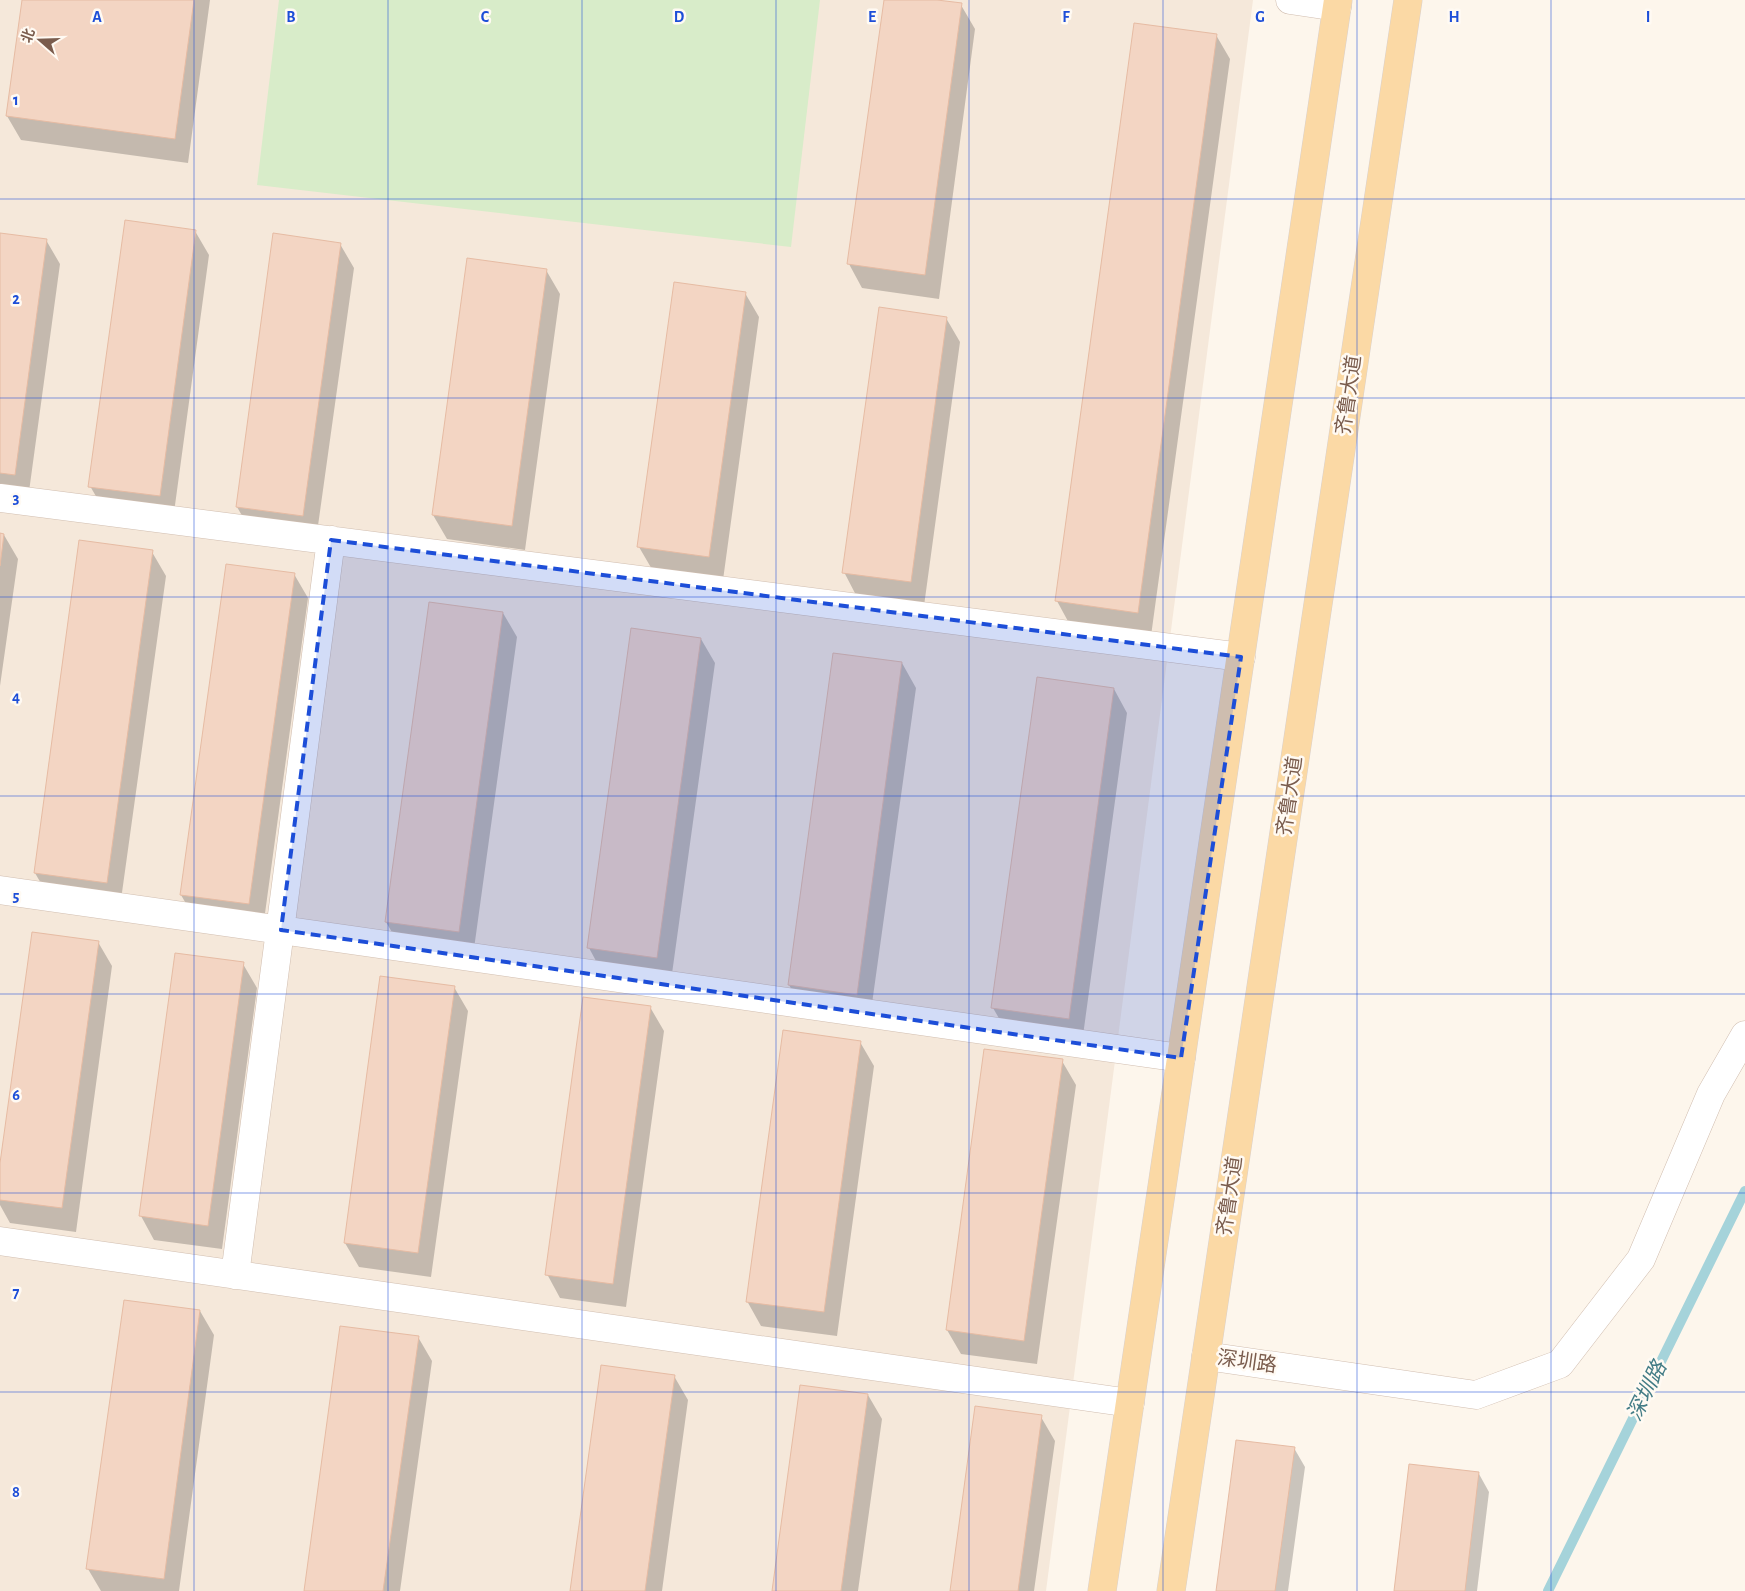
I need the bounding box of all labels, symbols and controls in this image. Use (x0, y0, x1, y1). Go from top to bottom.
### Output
text: A (92, 9, 102, 25)
text: B (286, 9, 296, 25)
text: C (481, 9, 490, 25)
text: D (674, 9, 685, 25)
text: E (868, 9, 876, 25)
text: F (1062, 9, 1070, 25)
text: G (1255, 9, 1265, 25)
text: H (1448, 9, 1460, 25)
text: I (1646, 9, 1650, 25)
north arrow (15, 15, 65, 65)
text: 北 (19, 27, 38, 45)
text: 1 (13, 92, 19, 108)
text: 2 (12, 291, 20, 307)
street label: 齐鲁大道 (1332, 354, 1364, 436)
text: 3 (13, 490, 20, 506)
text: 4 (12, 689, 20, 705)
street label: 齐鲁大道 (1273, 755, 1305, 837)
text: 5 (13, 888, 20, 904)
text: 6 (12, 1087, 20, 1103)
street label: 齐鲁大道 (1213, 1155, 1245, 1237)
text: 7 (13, 1285, 20, 1301)
street label: 深圳路 (1216, 1347, 1278, 1376)
water label: 深圳路 (1623, 1356, 1671, 1424)
text: 8 (12, 1484, 20, 1500)

